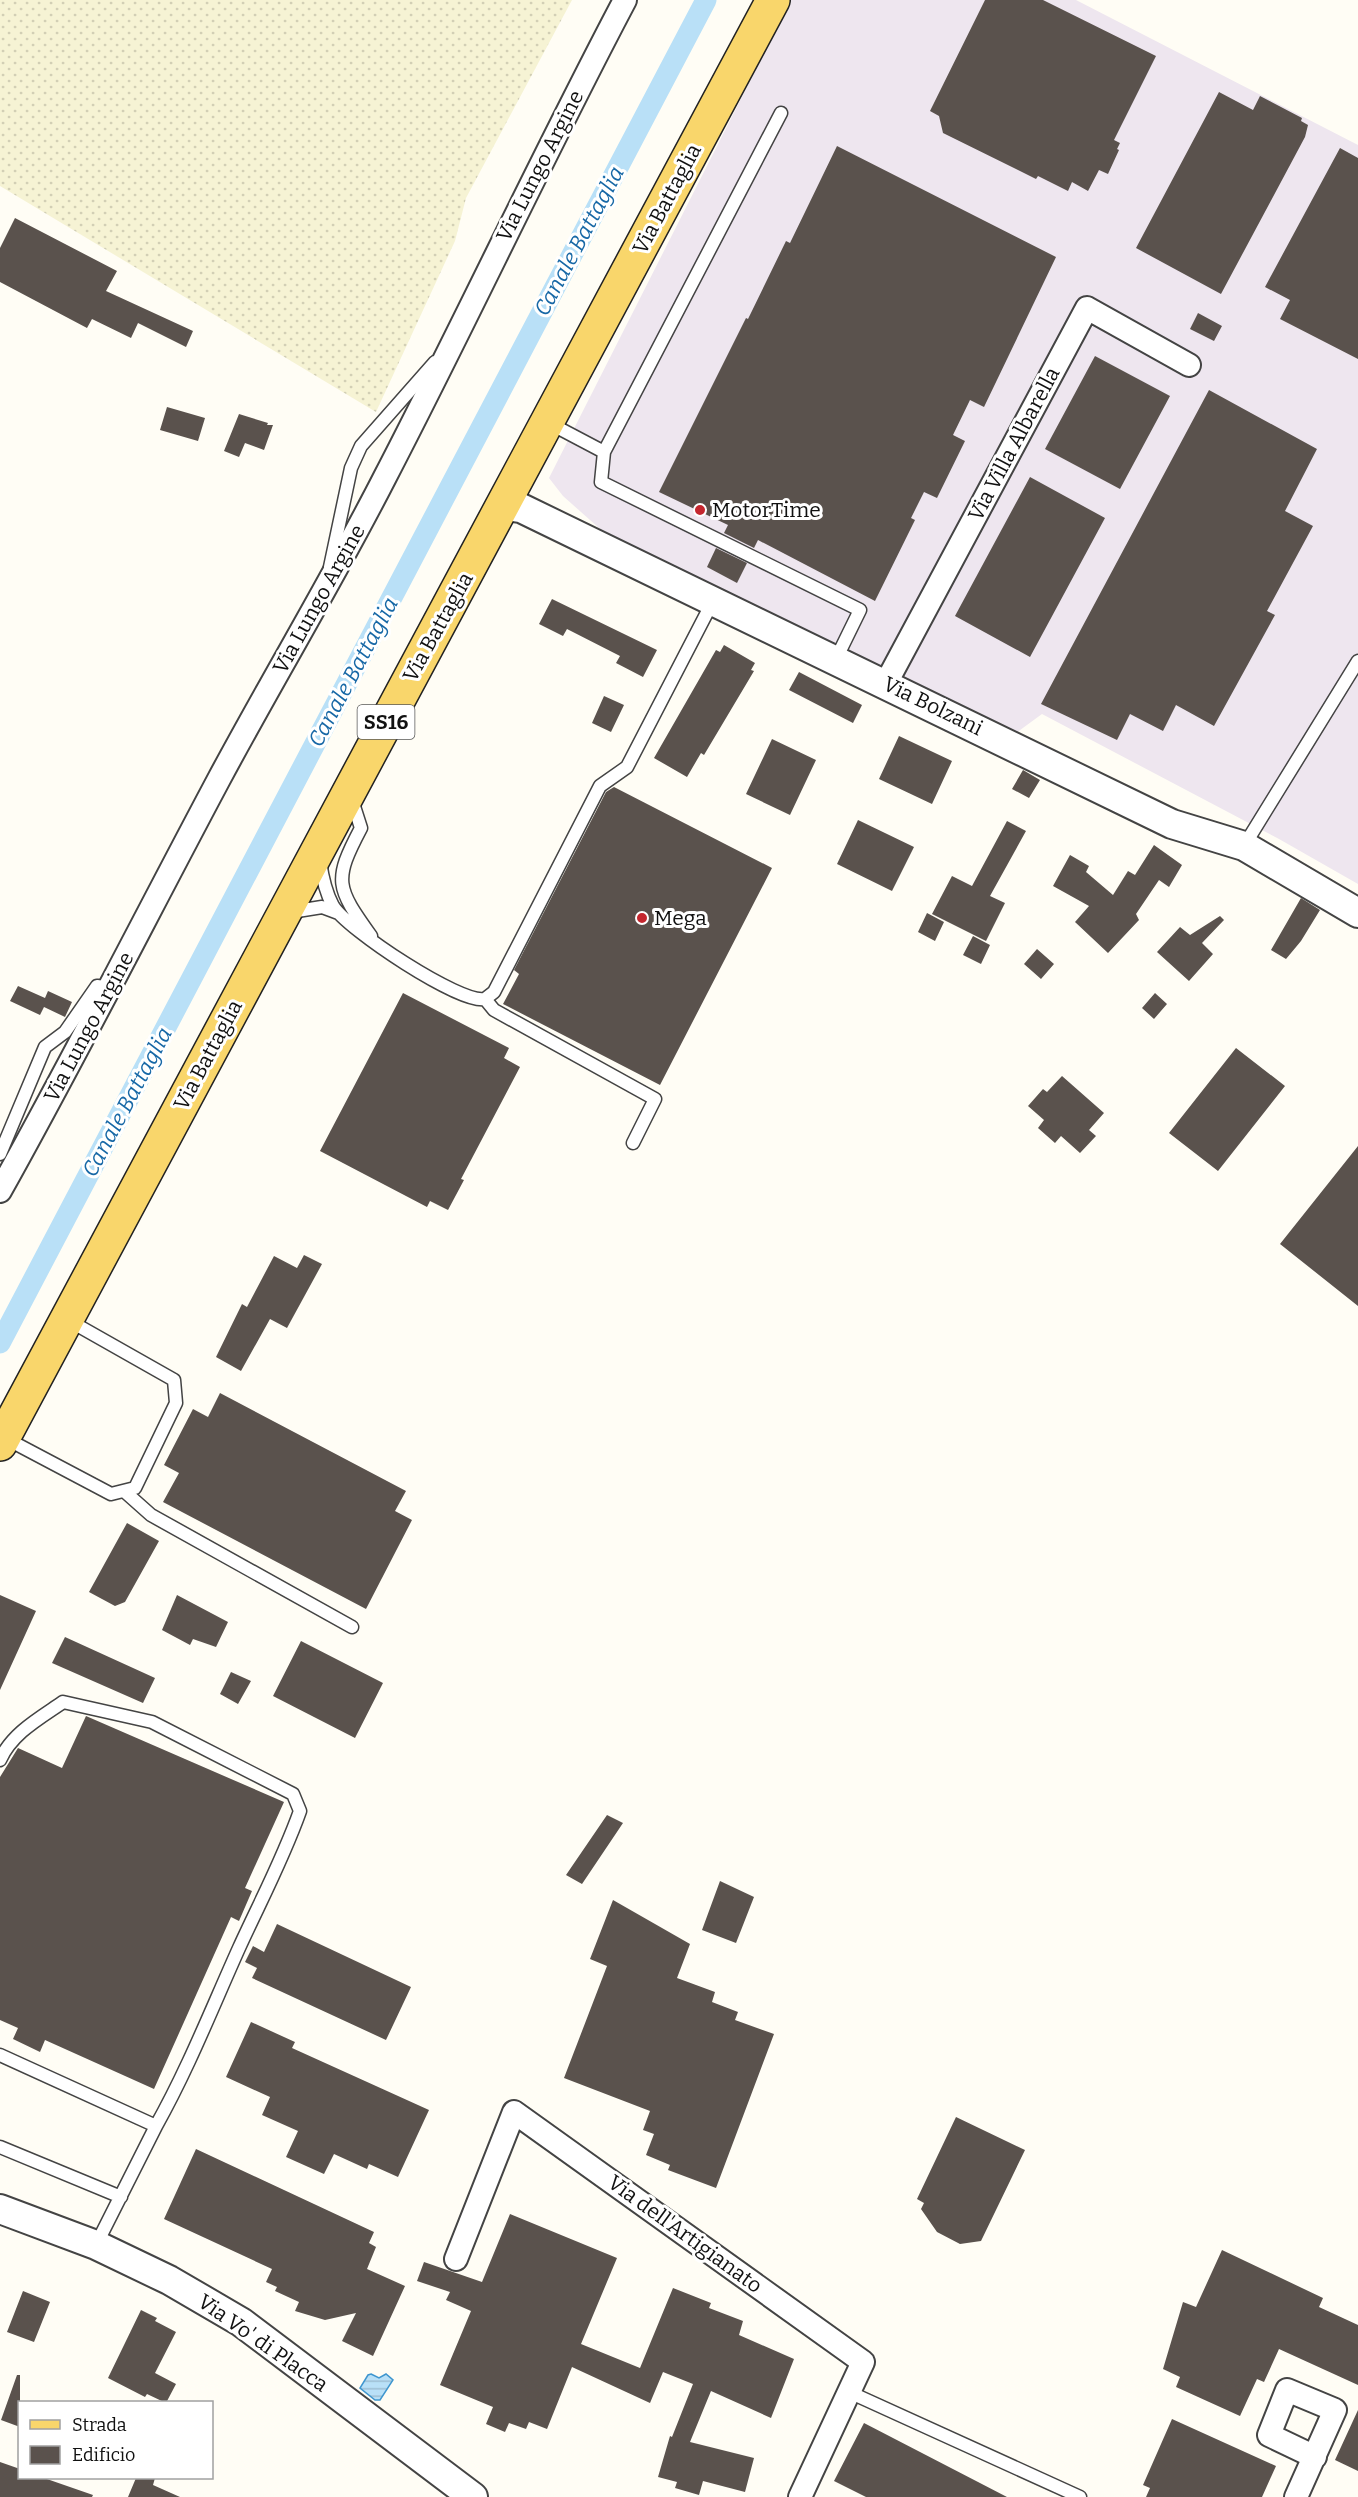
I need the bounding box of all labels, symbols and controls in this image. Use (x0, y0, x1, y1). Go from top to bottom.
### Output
street label: Via Lungo Argine (491, 86, 589, 246)
street label: Via Battaglia (627, 139, 707, 259)
water label: Canale Battaglia (528, 162, 630, 320)
street label: Via Villa Albarella (962, 362, 1066, 525)
place label: MotorTime (712, 497, 821, 523)
marker: MotorTime (693, 503, 707, 517)
street label: Via Lungo Argine (267, 520, 371, 678)
street label: Via Battaglia (397, 567, 479, 686)
water label: Canale Battaglia (302, 593, 404, 751)
street label: Via Bolzani (879, 671, 987, 741)
road number: SS16 (358, 705, 414, 739)
place label: Mega (654, 905, 707, 931)
marker: Mega (635, 911, 649, 925)
street label: Via Lungo Argine (38, 947, 140, 1107)
street label: Via Battaglia (168, 995, 248, 1115)
water label: Canale Battaglia (76, 1023, 178, 1181)
street label: Via dell'Artigianato (603, 2169, 767, 2299)
street label: Via Vo' di Placca (193, 2288, 334, 2398)
legend (18, 2401, 213, 2479)
text: Strada (72, 2414, 127, 2436)
text: Edificio (72, 2444, 135, 2466)

